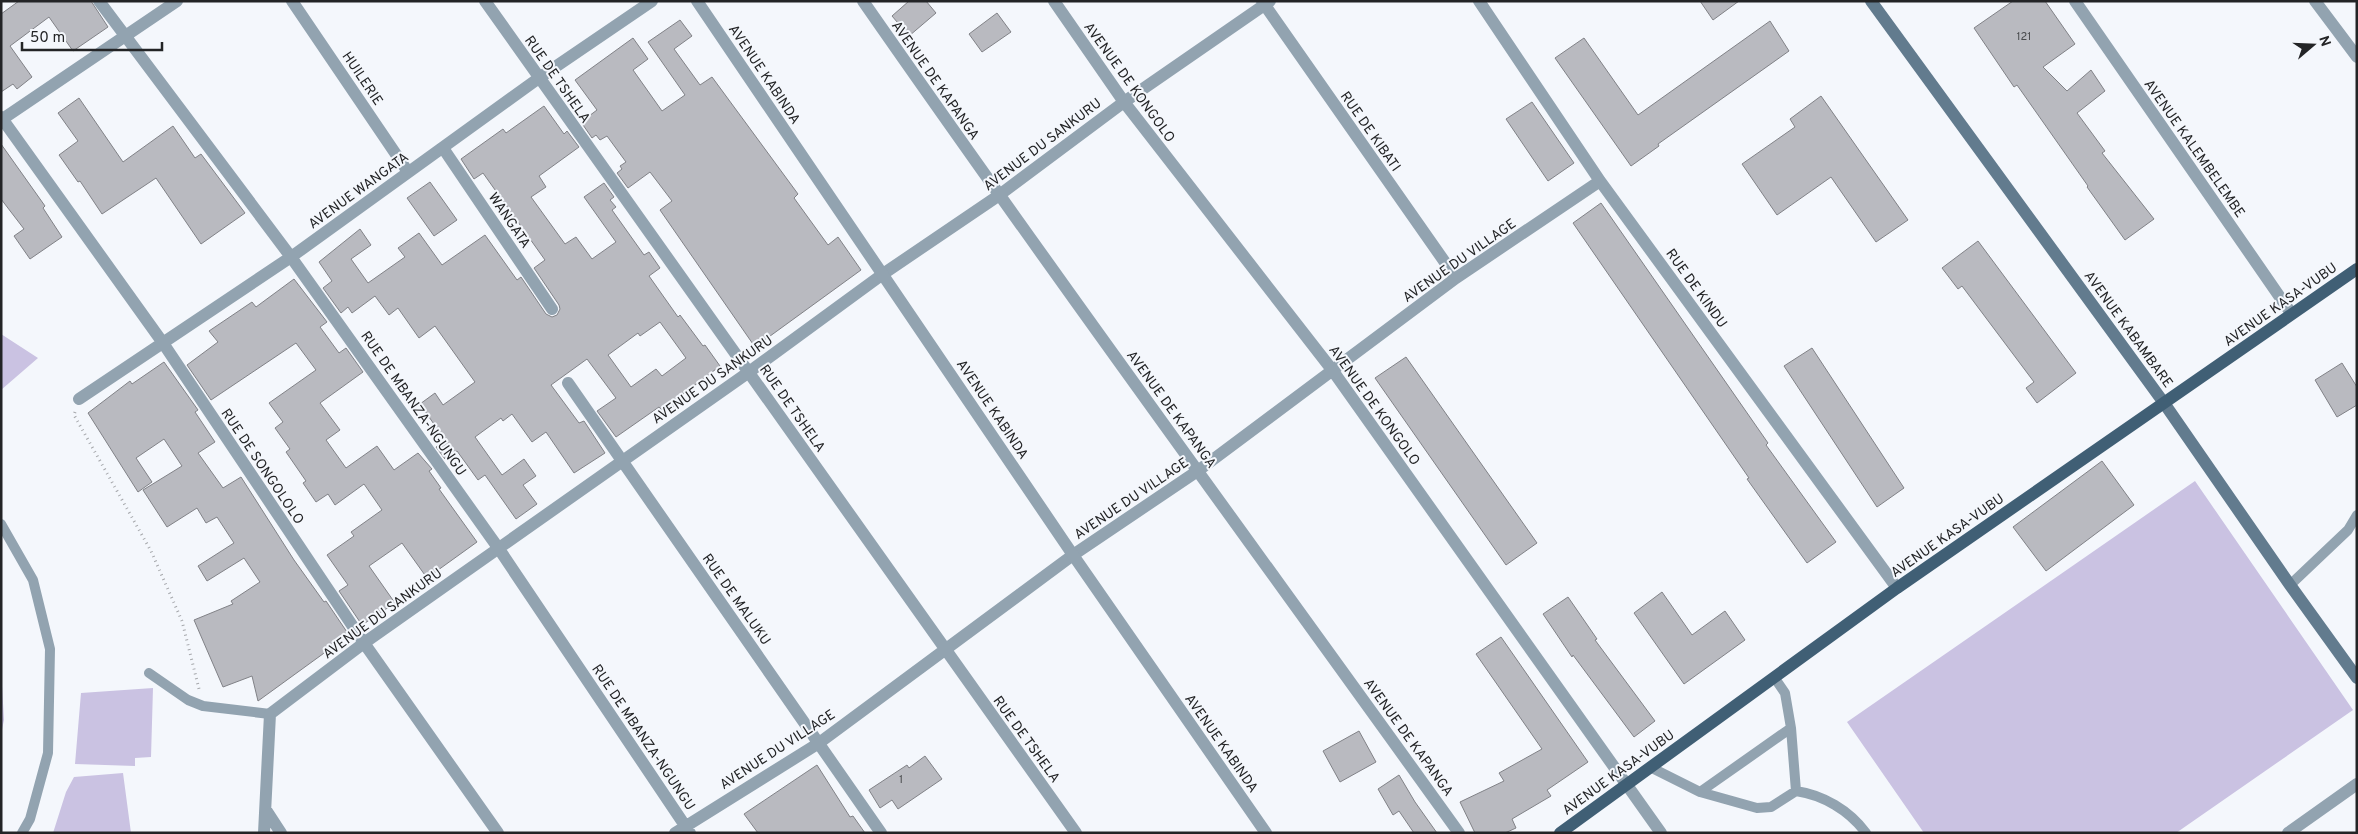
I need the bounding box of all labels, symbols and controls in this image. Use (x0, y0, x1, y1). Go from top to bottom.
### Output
street label: AVENUE DE KAPANGA (887, 18, 982, 144)
street label: AVENUE DE KONGOLO (1079, 19, 1178, 146)
scale bar (22, 20, 162, 52)
north arrow (2288, 20, 2338, 70)
street label: AVENUE KABINDA (724, 22, 803, 128)
text: 50 m (30, 29, 65, 48)
house number: 121 (2017, 30, 2031, 44)
street label: RUE DE TSHELA (520, 33, 593, 127)
text: N (2314, 34, 2334, 49)
street label: HUILERIE (338, 49, 386, 109)
street label: AVENUE KALEMBELEMBE (2140, 77, 2248, 221)
street label: RUE DE KIBATI (1336, 89, 1404, 175)
street label: AVENUE DU SANKURU (980, 95, 1105, 195)
street label: AVENUE WANGATA (305, 149, 412, 233)
street label: WANGATA (484, 190, 534, 252)
street label: AVENUE DU VILLAGE (1400, 216, 1520, 307)
street label: RUE DE KINDU (1661, 246, 1730, 332)
street label: AVENUE KASA-VUBU (2221, 260, 2341, 351)
street label: AVENUE KABAMBARE (2080, 268, 2176, 391)
street label: RUE DE MBANZA-NGUNGU (356, 328, 469, 479)
street label: AVENUE DU SANKURU (649, 332, 777, 428)
street label: AVENUE DE KONGOLO (1324, 342, 1423, 469)
street label: AVENUE DE KAPANGA (1122, 348, 1219, 472)
street label: AVENUE KABINDA (952, 357, 1031, 463)
street label: RUE DE TSHELA (755, 362, 828, 456)
street label: RUE DE SONGOLOLO (217, 406, 307, 528)
street label: AVENUE DU VILLAGE (1071, 455, 1192, 544)
street label: AVENUE KASA-VUBU (1888, 491, 2008, 582)
street label: RUE DE MALUKU (698, 551, 774, 649)
street label: AVENUE DU SANKURU (320, 565, 446, 663)
street label: RUE DE MBANZA-NGUNGU (587, 662, 698, 814)
street label: AVENUE DE KAPANGA (1359, 676, 1456, 800)
street label: AVENUE KABINDA (1180, 691, 1261, 796)
street label: RUE DE TSHELA (989, 693, 1063, 787)
street label: AVENUE DU VILLAGE (717, 707, 839, 794)
street label: AVENUE KASA-VUBU (1559, 727, 1678, 820)
house number: 1 (899, 773, 903, 787)

